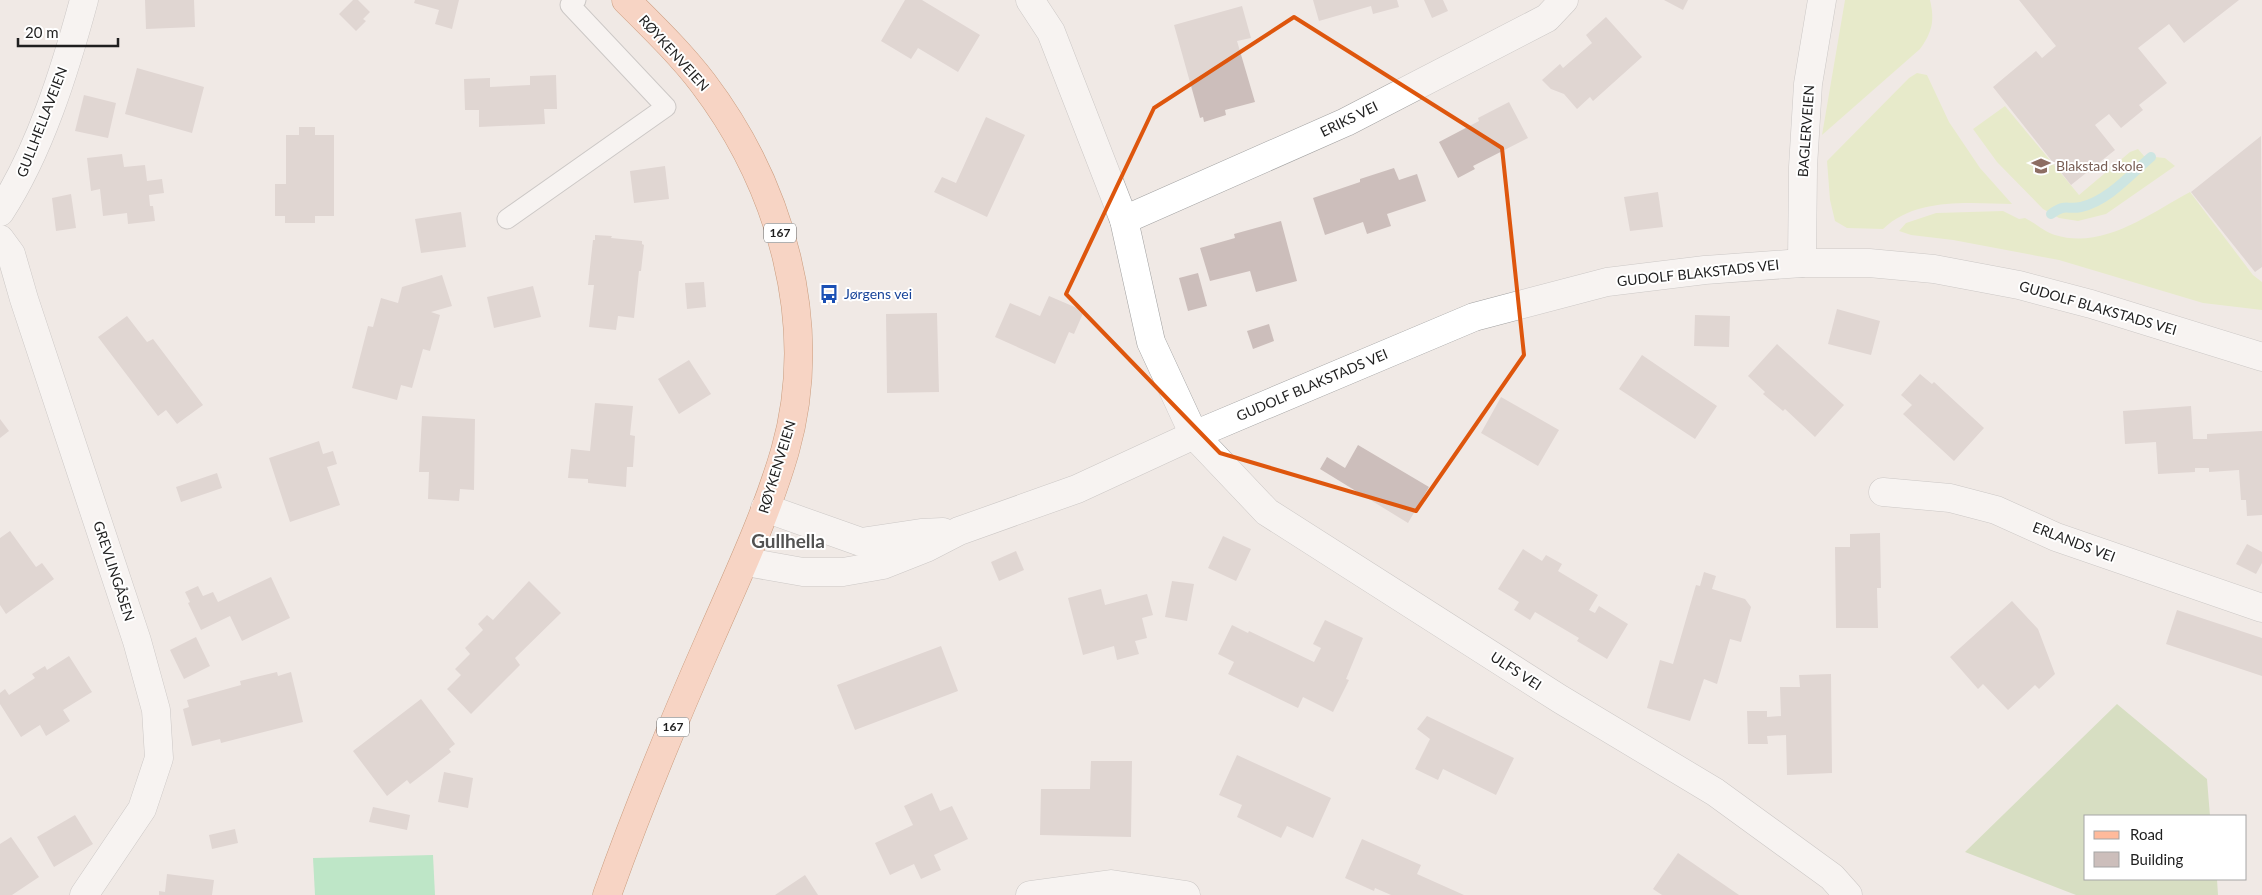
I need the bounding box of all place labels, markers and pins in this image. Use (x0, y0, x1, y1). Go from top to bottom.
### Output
school or university icon: Blakstad skole (2030, 155, 2052, 177)
place label: Blakstad skole (2056, 157, 2143, 174)
bus stop icon: Jørgens vei (818, 283, 840, 305)
place label: Jørgens vei (844, 285, 912, 302)

